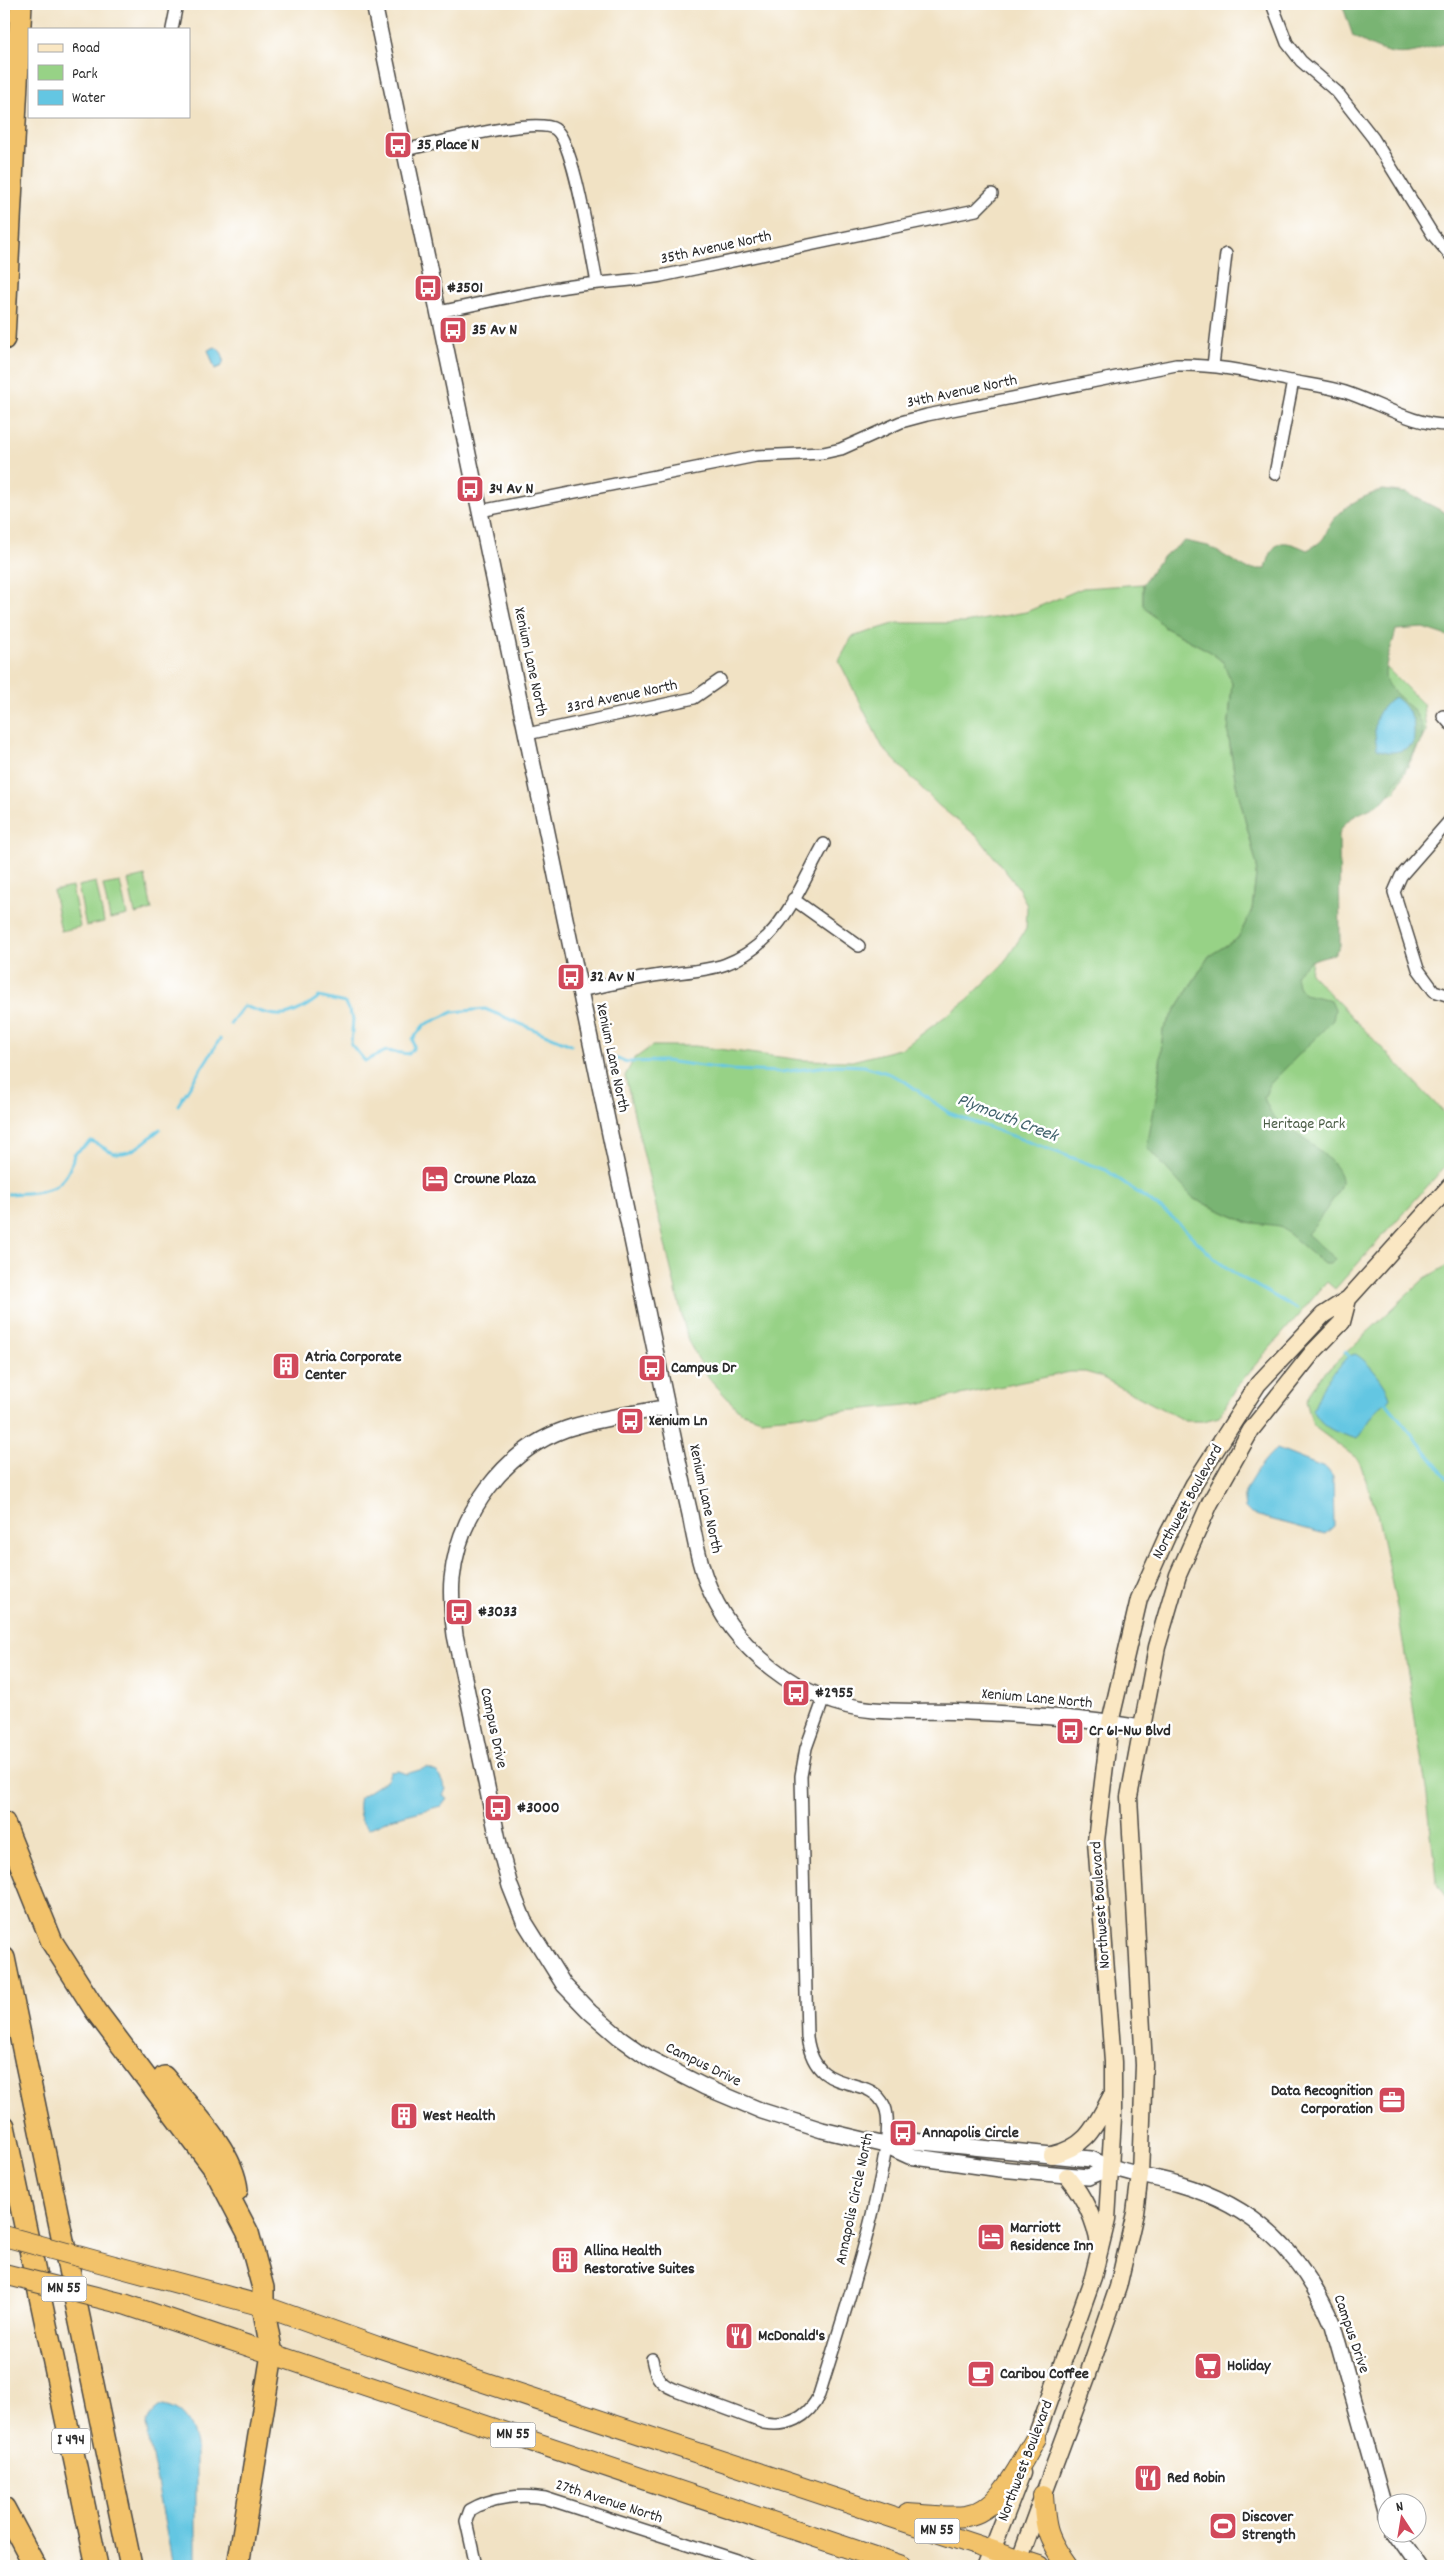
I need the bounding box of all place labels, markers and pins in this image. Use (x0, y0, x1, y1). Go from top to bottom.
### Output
bus stop icon: 35 Place N (383, 130, 413, 160)
place label: 35 Place N (417, 134, 479, 157)
bus stop icon: #3501 (413, 273, 443, 303)
place label: #3501 (447, 277, 483, 300)
bus stop icon: 35 Av N (438, 315, 468, 345)
place label: 35 Av N (472, 319, 517, 342)
bus stop icon: 34 Av N (455, 474, 485, 504)
place label: 34 Av N (489, 478, 533, 501)
bus stop icon: 32 Av N (556, 962, 586, 992)
place label: 32 Av N (590, 966, 635, 989)
hotel icon: Crowne Plaza (420, 1164, 450, 1194)
place label: Crowne Plaza (454, 1168, 537, 1191)
place label: Atria Corporate Center (305, 1346, 402, 1387)
building icon: Atria Corporate Center (271, 1351, 301, 1381)
bus stop icon: Campus Dr (637, 1353, 667, 1383)
place label: Campus Dr (671, 1357, 737, 1380)
bus stop icon: Xenium Ln (615, 1406, 645, 1436)
place label: Xenium Ln (649, 1410, 708, 1433)
bus stop icon: #3033 (444, 1597, 474, 1627)
place label: #3033 (478, 1601, 517, 1624)
bus stop icon: #2955 (781, 1678, 811, 1708)
place label: #2955 (815, 1682, 853, 1705)
bus stop icon: Cr 61-Nw Blvd (1055, 1716, 1085, 1746)
place label: Cr 61-Nw Blvd (1089, 1720, 1171, 1743)
bus stop icon: #3000 (483, 1793, 513, 1823)
place label: #3000 (517, 1797, 559, 1820)
place label: Data Recognition Corporation (1271, 2080, 1373, 2121)
office icon: Data Recognition Corporation (1377, 2085, 1407, 2115)
building icon: West Health (389, 2101, 419, 2131)
place label: West Health (423, 2105, 495, 2128)
bus stop icon: Annapolis Circle (888, 2118, 918, 2148)
place label: Annapolis Circle (922, 2122, 1019, 2145)
place label: Marriott Residence Inn (1010, 2217, 1093, 2258)
hotel icon: Marriott Residence Inn (976, 2222, 1006, 2252)
place label: Allina Health Restorative Suites (584, 2240, 695, 2281)
building icon: Allina Health Restorative Suites (550, 2245, 580, 2275)
restaurant icon: McDonald's (724, 2321, 754, 2351)
place label: McDonald's (758, 2325, 826, 2348)
supermarket icon: Holiday (1193, 2351, 1223, 2381)
place label: Holiday (1227, 2355, 1272, 2378)
cafe icon: Caribou Coffee (966, 2359, 996, 2389)
place label: Caribou Coffee (1000, 2363, 1089, 2386)
restaurant icon: Red Robin (1133, 2463, 1163, 2493)
place label: Red Robin (1167, 2467, 1225, 2490)
place label: Discover Strength (1242, 2506, 1296, 2547)
sports icon: Discover Strength (1208, 2511, 1238, 2541)

